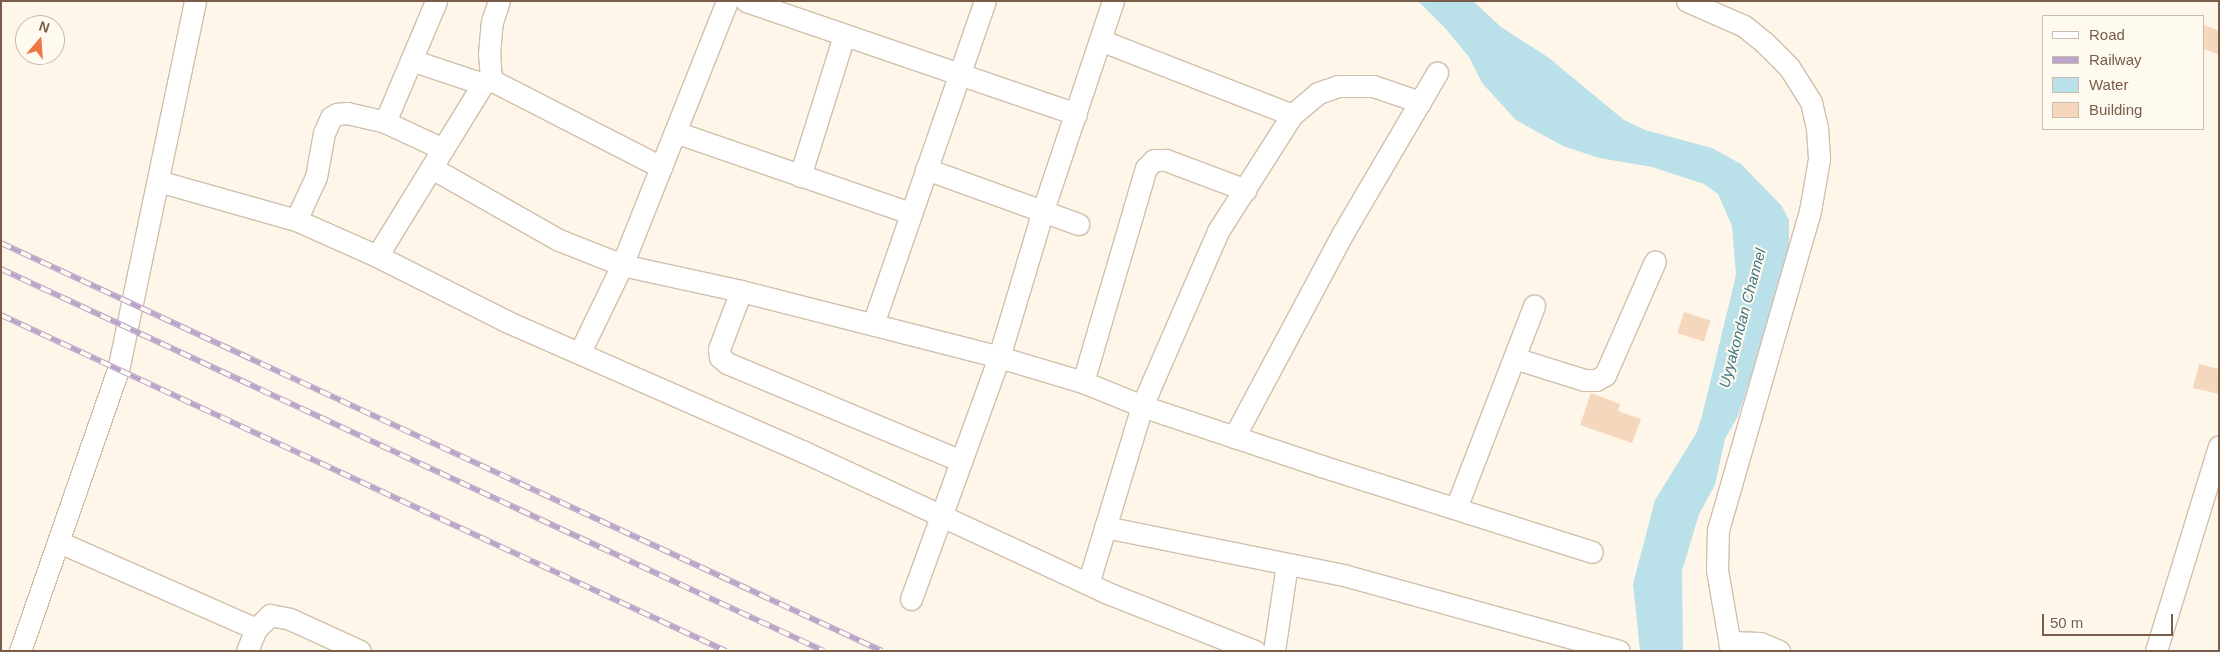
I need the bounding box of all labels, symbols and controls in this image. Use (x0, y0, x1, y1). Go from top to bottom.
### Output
north arrow (15, 15, 65, 65)
legend (2042, 15, 2205, 130)
text: N (37, 18, 52, 36)
text: Road (2089, 26, 2125, 43)
text: Railway (2089, 51, 2142, 68)
text: Water (2089, 76, 2128, 93)
text: Building (2089, 101, 2142, 118)
water label: Uyyakondan Channel (1715, 246, 1769, 390)
scale bar (2045, 604, 2176, 636)
text: 50 m (2050, 614, 2083, 631)

